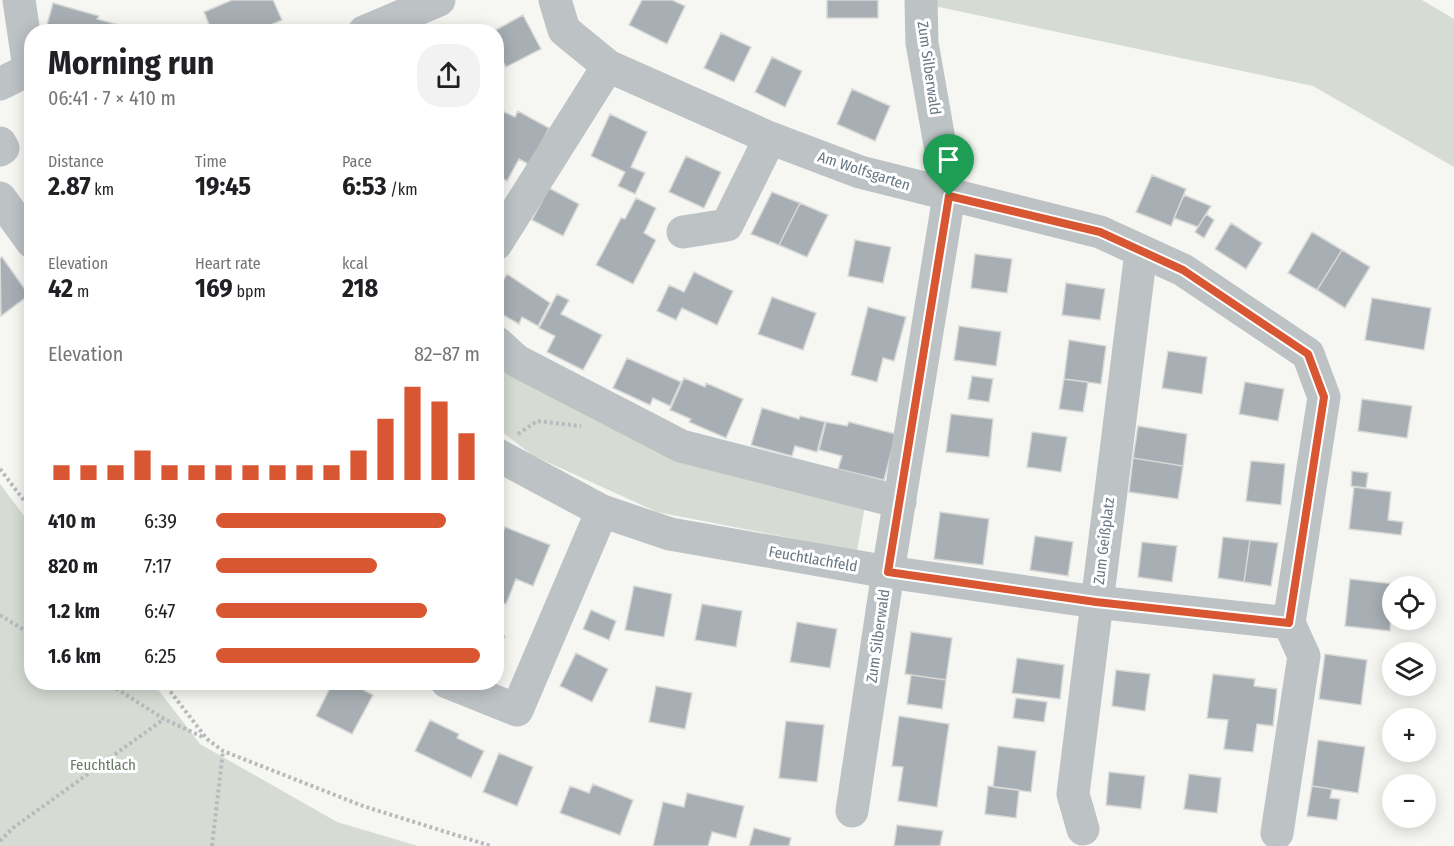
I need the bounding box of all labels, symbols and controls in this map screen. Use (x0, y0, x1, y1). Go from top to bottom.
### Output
street label: Zum Silberwald (914, 20, 944, 116)
text: Morning run (48, 43, 214, 83)
button: share (417, 44, 480, 107)
text: 06:41 · 7 × 410 m (48, 86, 176, 110)
pin (923, 134, 974, 196)
icon: arrive (932, 143, 965, 176)
street label: Am Wolfsgarten (815, 148, 913, 194)
text: Distance (48, 152, 104, 171)
text: Time (195, 152, 227, 171)
text: Pace (342, 152, 372, 171)
text: 2.87 (48, 171, 90, 202)
text: 19:45 (195, 171, 251, 202)
text: 6:53 (342, 171, 387, 202)
text: km (90, 180, 114, 199)
text: /km (387, 180, 418, 199)
text: Elevation (48, 254, 108, 273)
text: Heart rate (195, 254, 261, 273)
text: kcal (342, 254, 368, 273)
text: 42 (48, 273, 73, 304)
text: 169 (195, 273, 233, 304)
text: 218 (342, 273, 378, 304)
text: m (73, 282, 89, 301)
text: bpm (233, 282, 266, 301)
text: Elevation (48, 342, 123, 366)
text: 82–87 m (414, 342, 480, 366)
street label: Zum Geißplatz (1090, 496, 1118, 586)
text: 410 m (48, 509, 96, 533)
text: 6:39 (144, 509, 177, 533)
street label: Feuchtlachfeld (767, 542, 859, 576)
text: 820 m (48, 554, 98, 578)
text: 7:17 (144, 554, 171, 578)
map controls (1382, 576, 1436, 828)
button: locate (1382, 576, 1436, 630)
street label: Zum Silberwald (863, 588, 893, 684)
text: 1.2 km (48, 599, 100, 623)
text: 6:47 (144, 599, 175, 623)
button: layers (1382, 642, 1436, 696)
text: 1.6 km (48, 644, 101, 668)
text: 6:25 (144, 644, 176, 668)
button: + (1382, 708, 1436, 762)
park label: Feuchtlach (70, 756, 136, 774)
button: − (1382, 774, 1436, 828)

